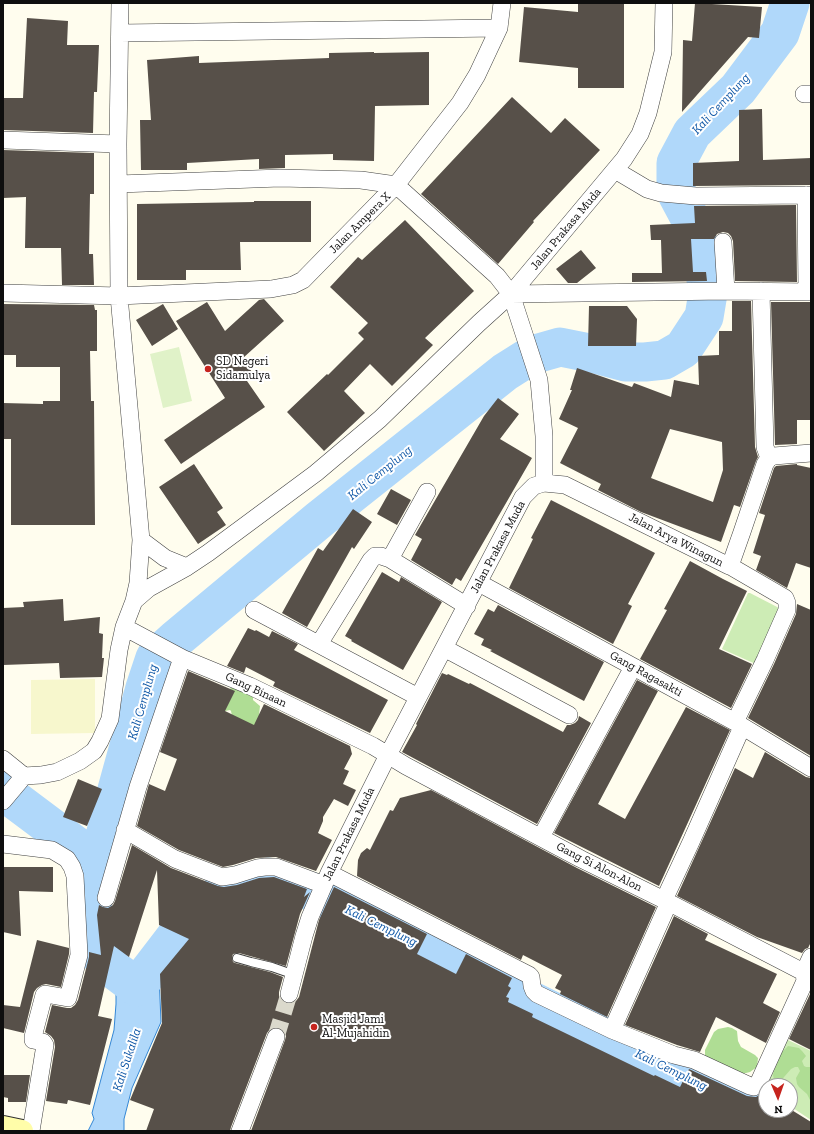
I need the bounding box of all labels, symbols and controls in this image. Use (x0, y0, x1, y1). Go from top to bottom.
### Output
water label: Kali Cemplung (689, 70, 753, 138)
street label: Jalan Prakasa Muda (528, 185, 604, 273)
street label: Jalan Ampera X (326, 189, 394, 257)
place label: SD Negeri Sidamulya (216, 355, 270, 383)
marker: SD Negeri Sidamulya (203, 364, 213, 374)
water label: Kali Cemplung (345, 442, 415, 504)
street label: Jalan Prakasa Muda (468, 498, 528, 596)
street label: Jalan Arya Winagun (626, 510, 726, 570)
street label: Gang Ragasakti (607, 648, 685, 700)
water label: Kali Cemplung (125, 662, 161, 742)
street label: Gang Binaan (223, 669, 289, 711)
street label: Jalan Prakasa Muda (320, 785, 378, 883)
street label: Gang Si Alon-Alon (554, 839, 644, 895)
water label: Kali Cemplung (343, 902, 419, 950)
place label: Masjid Jami Al-Mujahidin (322, 1013, 389, 1041)
marker: Masjid Jami Al-Mujahidin (309, 1022, 319, 1032)
water label: Kali Sukalila (109, 1026, 145, 1094)
water label: Kali Cemplung (633, 1046, 709, 1094)
north arrow (758, 1078, 798, 1118)
text: N (774, 1103, 783, 1116)

